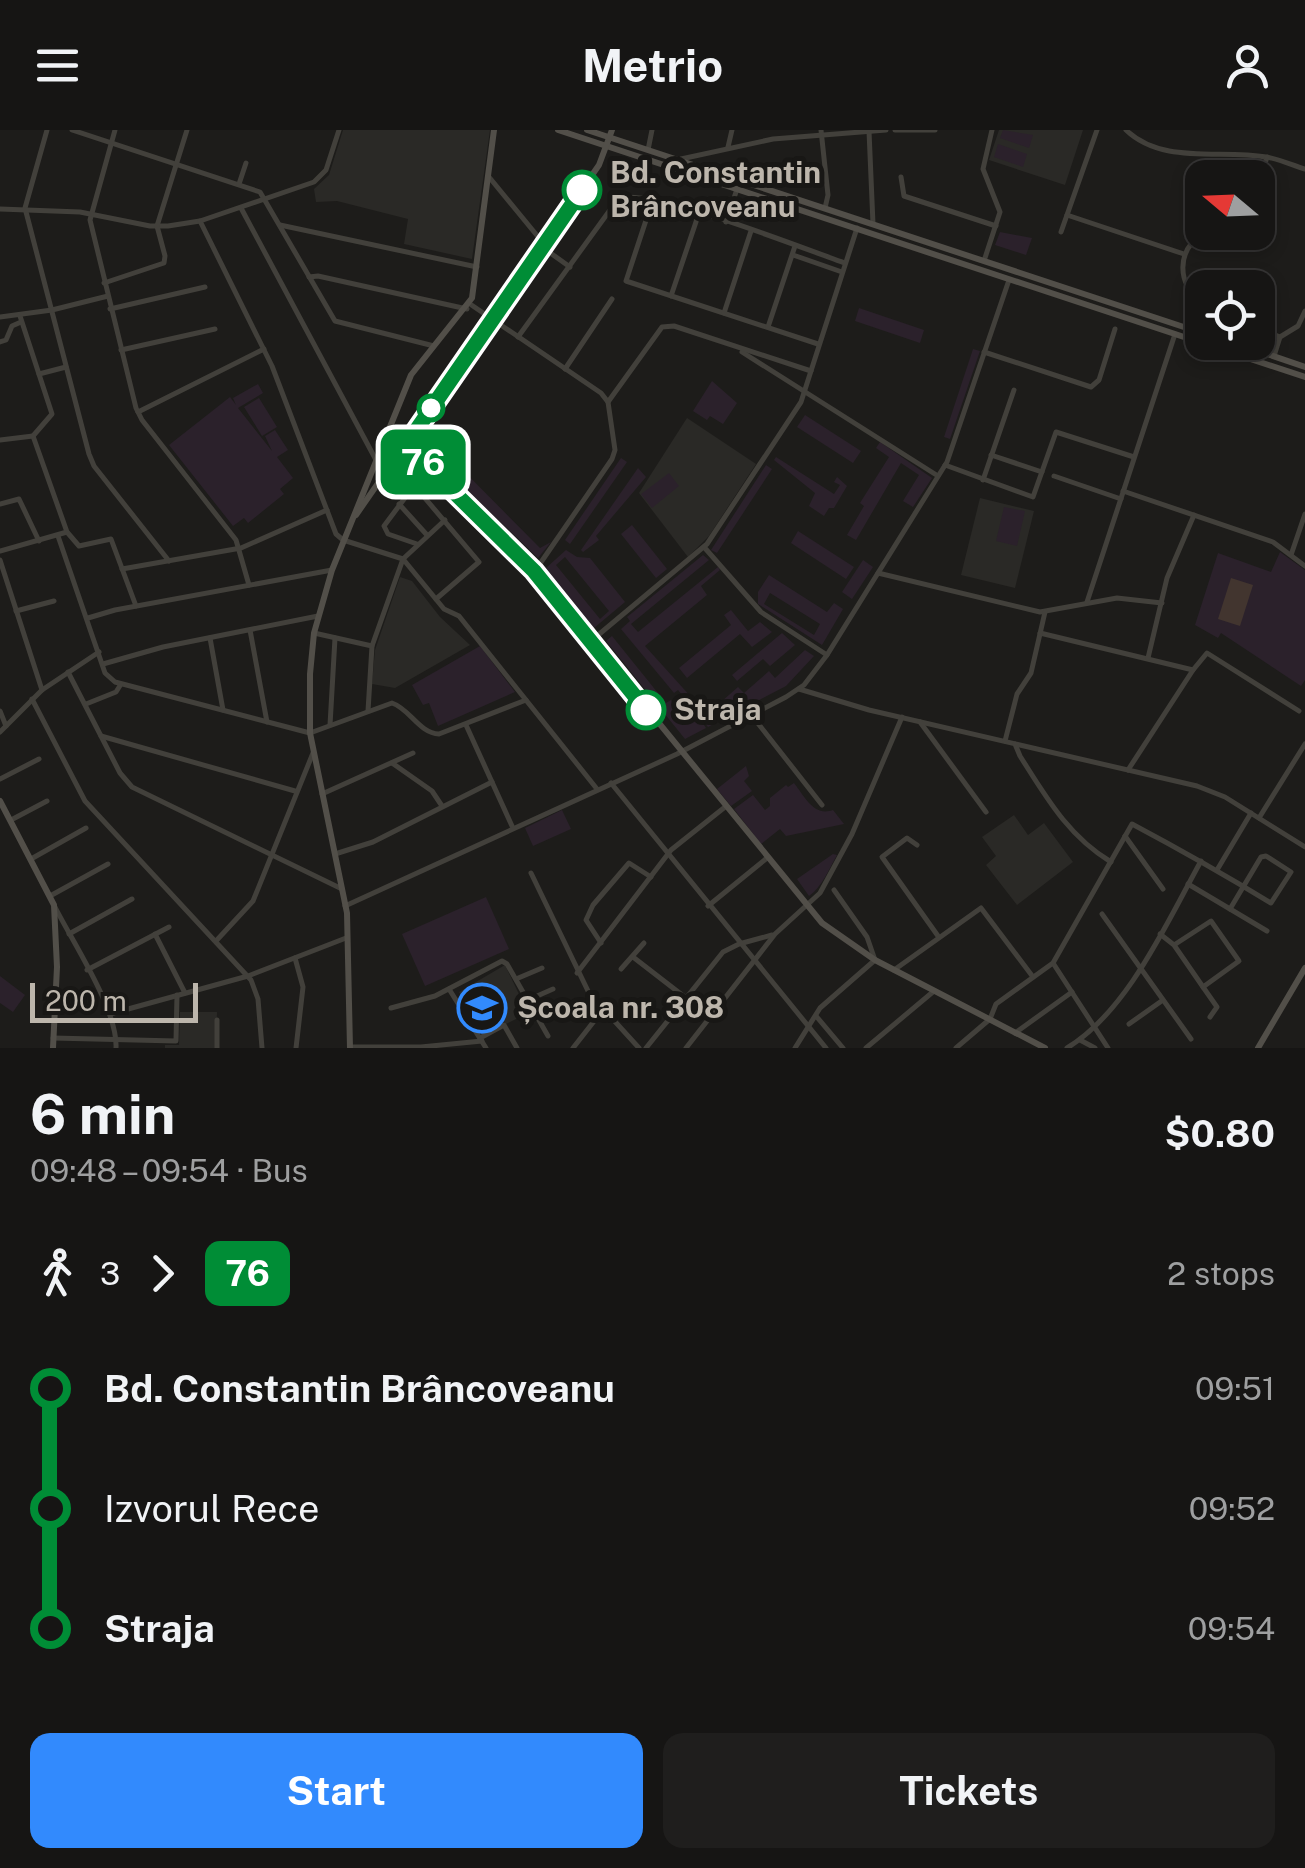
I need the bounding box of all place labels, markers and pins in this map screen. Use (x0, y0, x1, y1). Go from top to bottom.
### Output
place label: Bd. Constantin Brâncoveanu (610, 154, 821, 224)
marker: Bd. Constantin Brâncoveanu (563, 171, 601, 209)
unlabelled marker (418, 395, 444, 421)
marker: Straja (627, 691, 665, 729)
place label: Straja (674, 691, 761, 727)
school or university icon: Școala nr. 308 (456, 982, 508, 1034)
place label: Școala nr. 308 (517, 989, 724, 1025)

